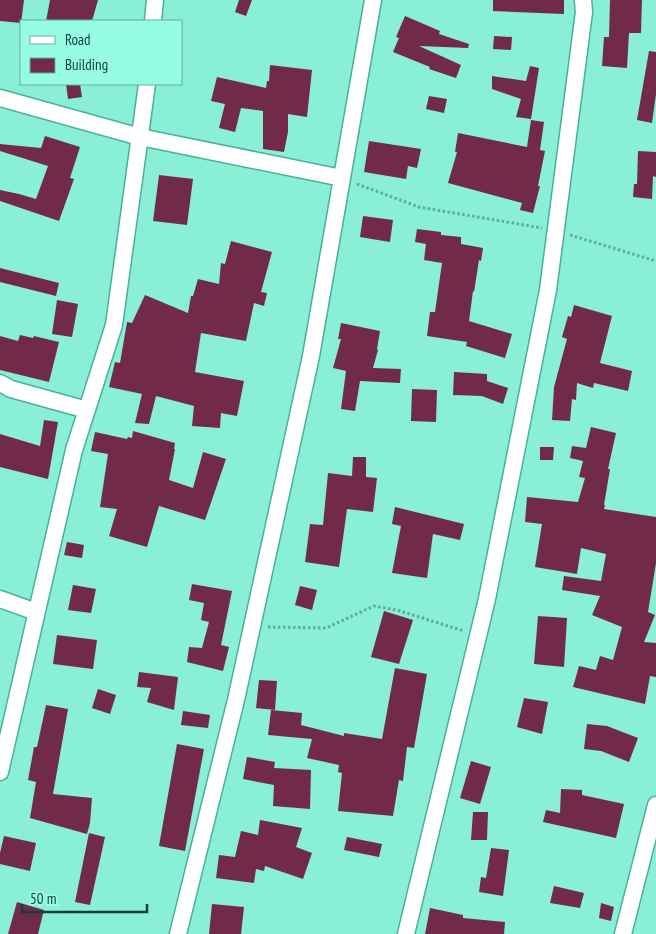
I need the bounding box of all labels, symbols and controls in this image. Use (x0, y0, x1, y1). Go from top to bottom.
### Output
legend (20, 20, 182, 85)
text: Road (65, 30, 91, 49)
text: Building (65, 55, 108, 74)
scale bar (22, 882, 148, 914)
text: 50 m (30, 889, 56, 908)

